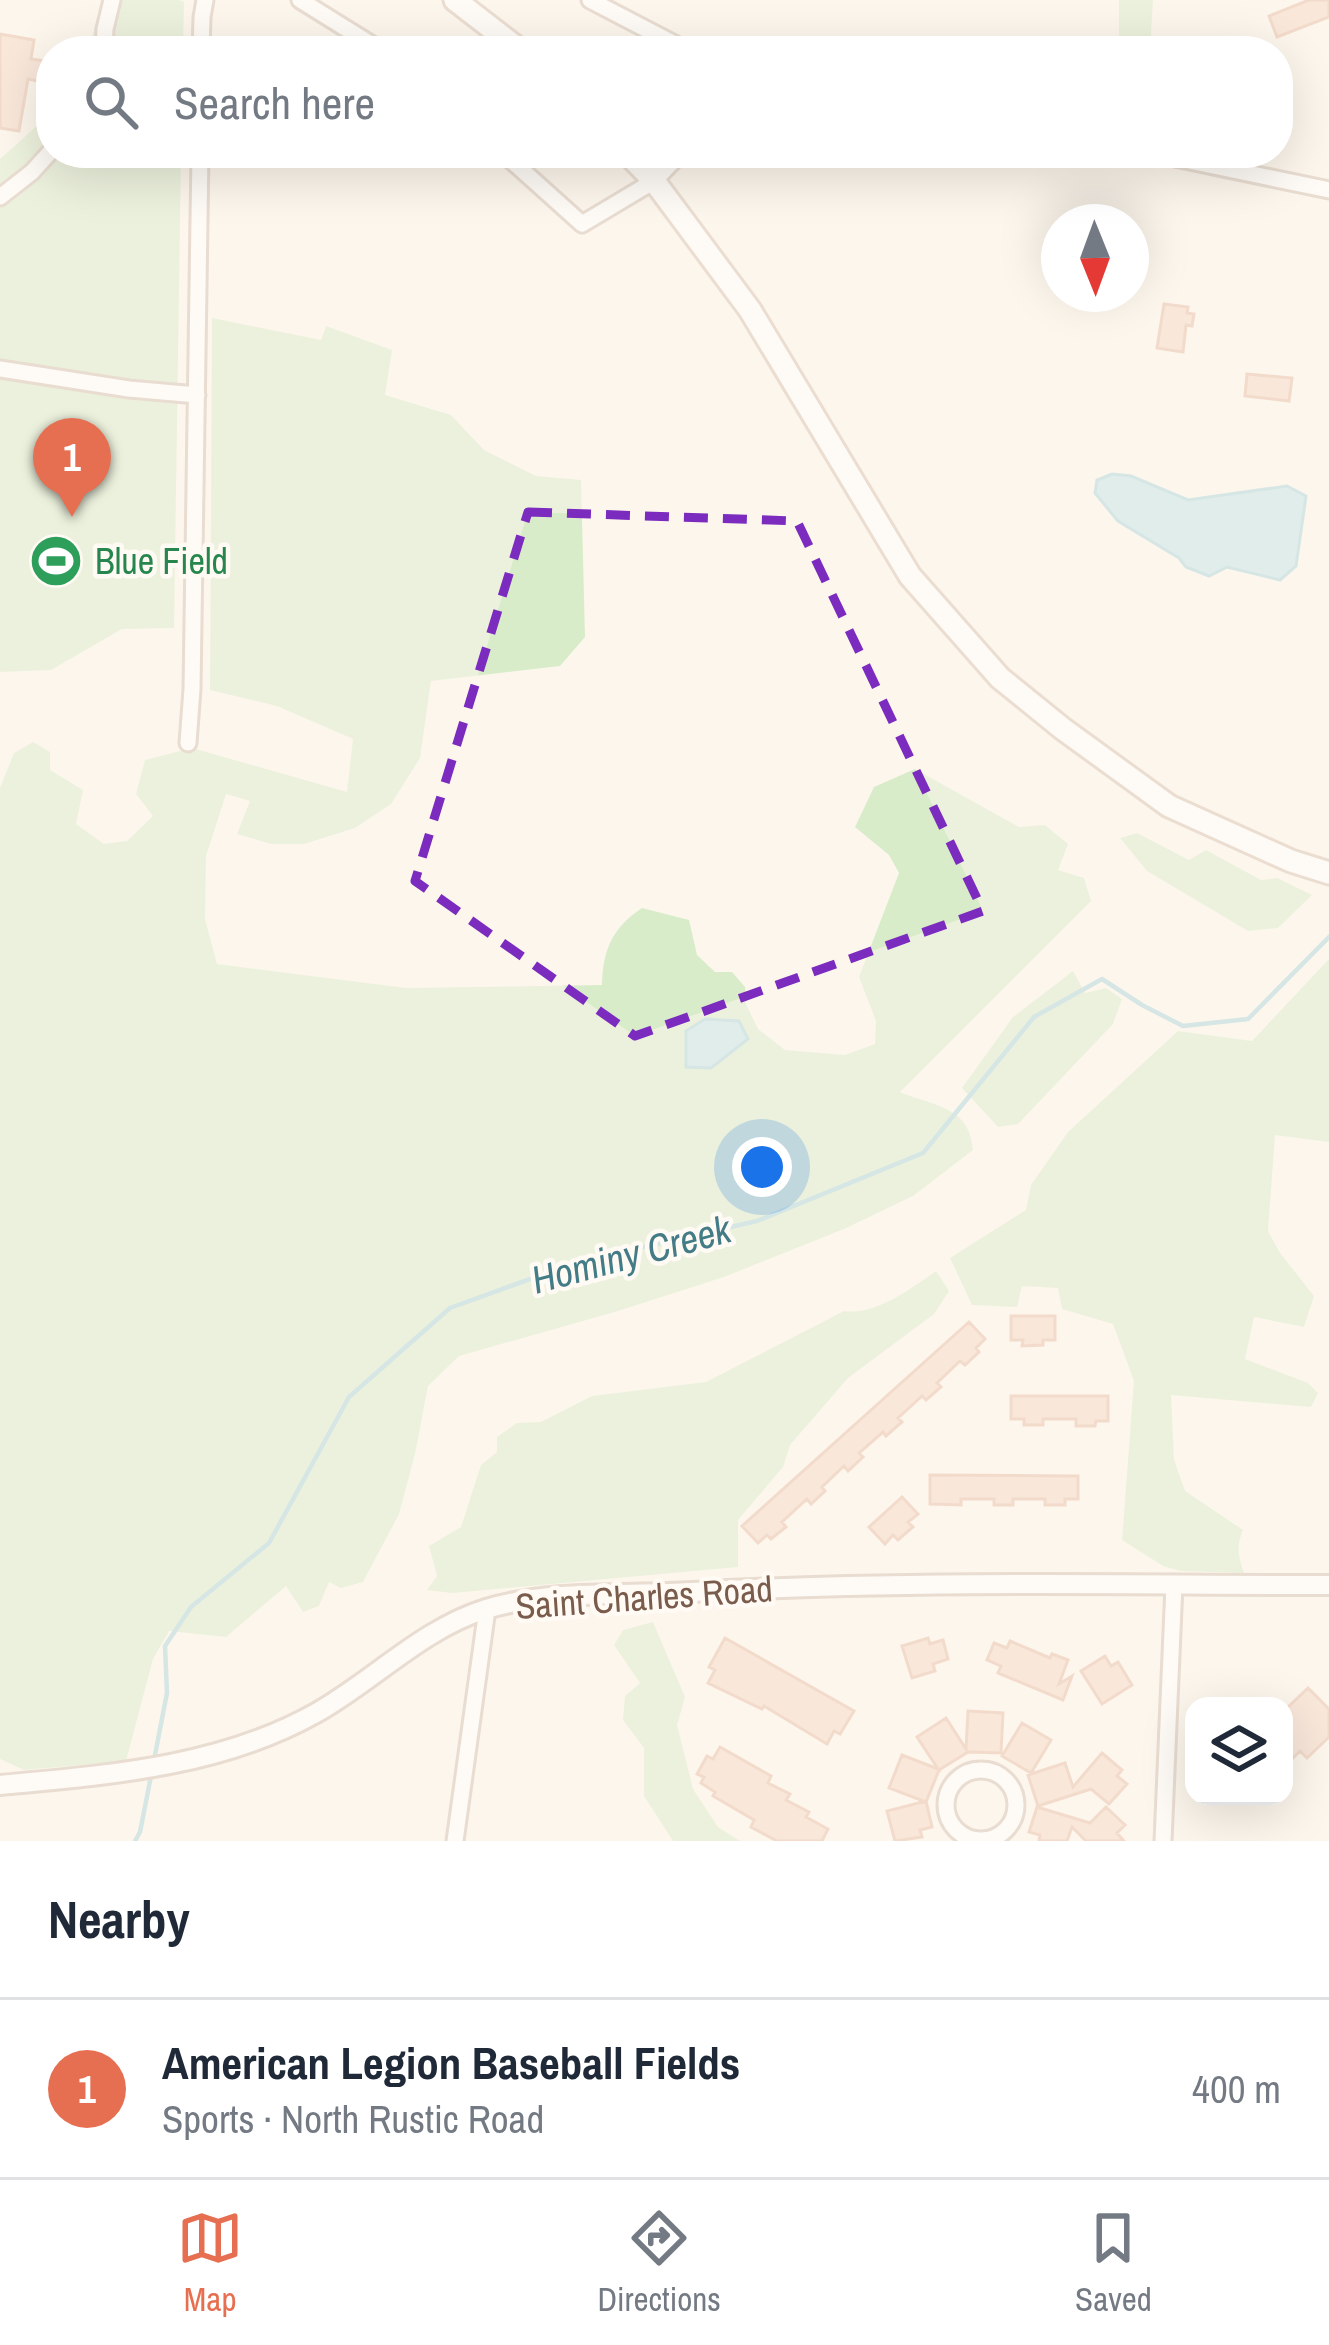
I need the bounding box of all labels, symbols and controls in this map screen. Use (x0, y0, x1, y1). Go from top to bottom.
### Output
search box (36, 36, 1293, 168)
icon: search (78, 69, 144, 135)
text: Search here (174, 72, 375, 133)
north arrow (1041, 204, 1149, 312)
pin: 1 (33, 418, 111, 517)
sports icon: Blue Field (28, 533, 84, 589)
place label: Blue Field (95, 537, 228, 585)
your location (732, 1137, 792, 1197)
water label: Hominy Creek (526, 1202, 737, 1306)
street label: Saint Charles Road (514, 1564, 774, 1630)
map controls (1185, 1697, 1293, 1805)
button: layers (1185, 1697, 1293, 1805)
text: Nearby (48, 1885, 190, 1954)
text: American Legion Baseball Fields (162, 2032, 740, 2093)
text: 1 (78, 2063, 96, 2115)
text: 400 m (1192, 2063, 1281, 2115)
text: Sports · North Rustic Road (162, 2093, 544, 2145)
tab: Map (177, 2205, 243, 2321)
tab: Directions (597, 2205, 721, 2321)
tab: Saved (1075, 2205, 1152, 2321)

